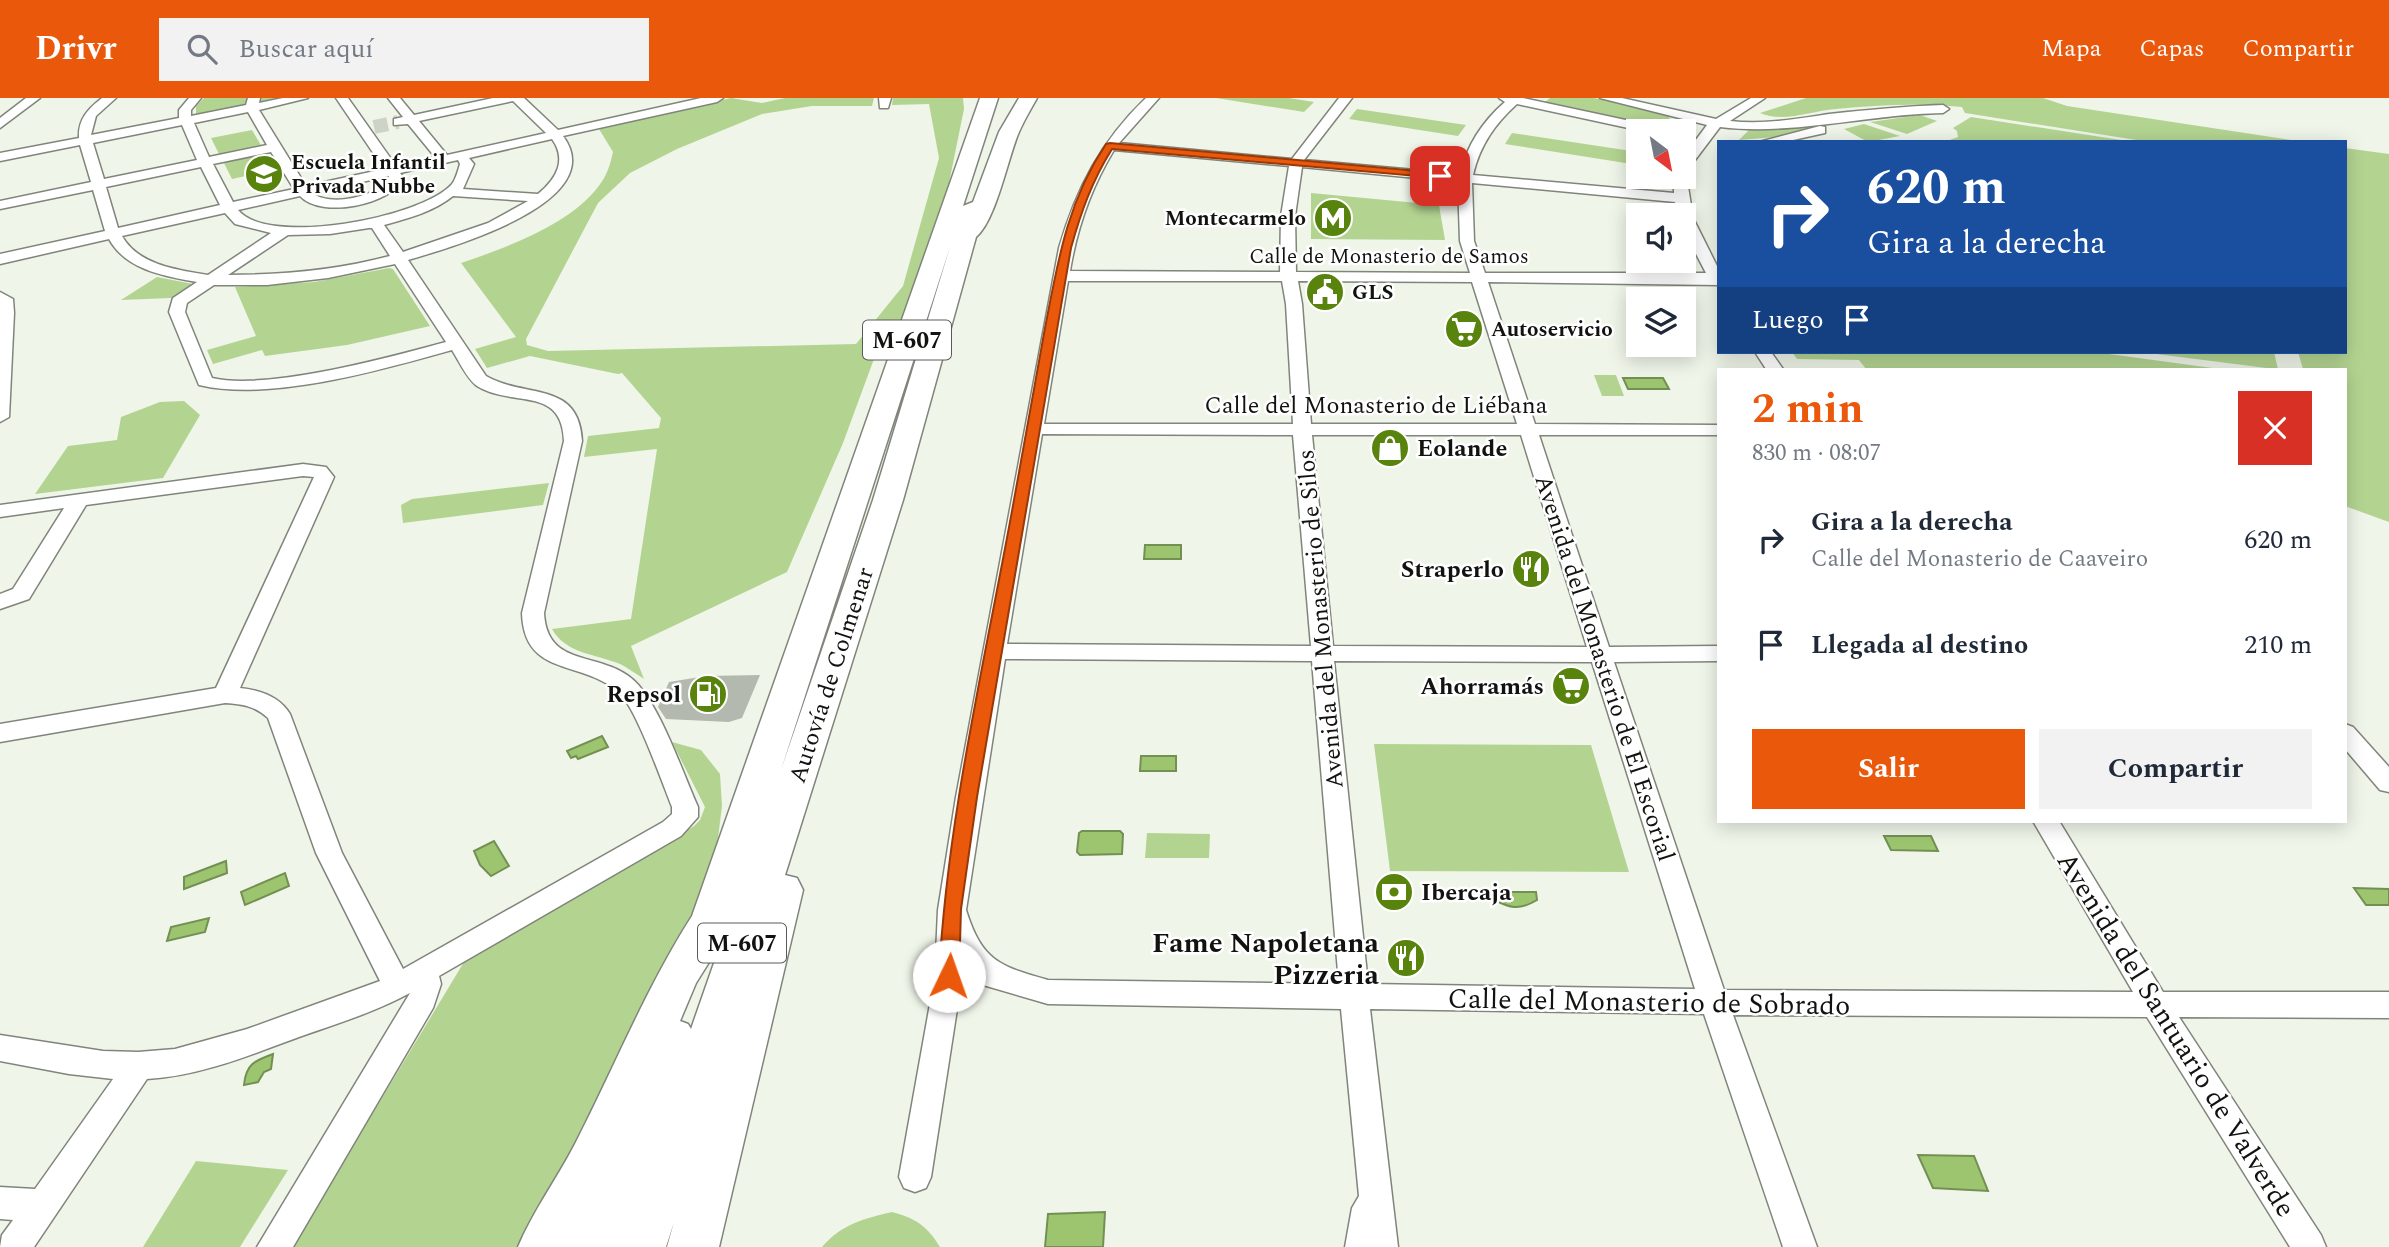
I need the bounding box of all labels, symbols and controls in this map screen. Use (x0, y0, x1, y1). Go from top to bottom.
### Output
search box (159, 18, 649, 81)
text: Drivr (35, 24, 117, 74)
text: Buscar aquí (239, 29, 373, 69)
icon: search (183, 30, 221, 68)
text: Mapa (2041, 31, 2101, 67)
text: Capas (2139, 31, 2204, 67)
text: Compartir (2242, 31, 2354, 67)
north arrow (1626, 119, 1696, 189)
map controls (1626, 119, 1696, 357)
pin (1410, 146, 1470, 206)
place label: Escuela Infantil Privada Nubbe (291, 147, 446, 203)
text: 620 m (1867, 151, 2006, 226)
school or university icon: Escuela Infantil Privada Nubbe (243, 153, 285, 195)
icon: arrive (1421, 157, 1459, 195)
icon: right (1752, 168, 1843, 259)
metro station icon: Montecarmelo (1312, 197, 1354, 239)
place label: Montecarmelo (1164, 203, 1306, 235)
button: sound (1626, 203, 1696, 273)
text: Gira a la derecha (1867, 219, 2106, 268)
street label: Calle de Monasterio de Samos (1249, 241, 1529, 273)
public building icon: GLS (1304, 271, 1346, 313)
place label: GLS (1352, 277, 1394, 309)
button: layers (1626, 287, 1696, 357)
text: Luego (1752, 300, 1824, 340)
icon: arrive (1838, 301, 1876, 339)
supermarket icon: Autoservicio (1443, 308, 1485, 350)
place label: Autoservicio (1491, 314, 1613, 346)
road number: M-607 (863, 320, 951, 360)
text: 2 min (1752, 378, 1864, 441)
street label: Calle del Monasterio de Liébana (1205, 388, 1548, 424)
button: close (2238, 391, 2312, 465)
shop icon: Eolande (1369, 427, 1411, 469)
place label: Eolande (1417, 431, 1507, 467)
text: 830 m · 08:07 (1752, 436, 1881, 471)
street label: Avenida del Monasterio de Silos (1288, 448, 1354, 790)
street label: Avenida del Monasterio de El Escorial (1524, 470, 1684, 866)
text: Gira a la derecha (1811, 502, 2013, 542)
text: 620 m (2244, 520, 2312, 560)
icon: right (1752, 521, 1790, 559)
text: Calle del Monasterio de Caaveiro (1811, 542, 2148, 577)
restaurant icon: Straperlo (1510, 548, 1552, 590)
place label: Straperlo (1401, 552, 1504, 588)
street label: Autovía de Colmenar (780, 563, 884, 788)
text: Llegada al destino (1811, 625, 2028, 665)
text: 210 m (2244, 625, 2312, 665)
icon: arrive (1752, 626, 1790, 664)
supermarket icon: Ahorramás (1550, 665, 1592, 707)
place label: Ahorramás (1420, 669, 1544, 705)
fuel station icon: Repsol (687, 673, 729, 715)
place label: Repsol (606, 677, 681, 713)
button: Salir (1752, 729, 2025, 809)
button: Compartir (2039, 729, 2312, 809)
street label: Avenida del Santuario de Valverde (2045, 844, 2306, 1226)
bank icon: Ibercaja (1373, 871, 1415, 913)
place label: Ibercaja (1421, 875, 1512, 911)
place label: Fame Napoletana Pizzeria (1152, 922, 1380, 997)
road number: M-607 (698, 923, 786, 962)
restaurant icon: Fame Napoletana Pizzeria (1385, 937, 1427, 979)
position arrow (912, 939, 986, 1013)
street label: Calle del Monasterio de Sobrado (1447, 977, 1851, 1028)

